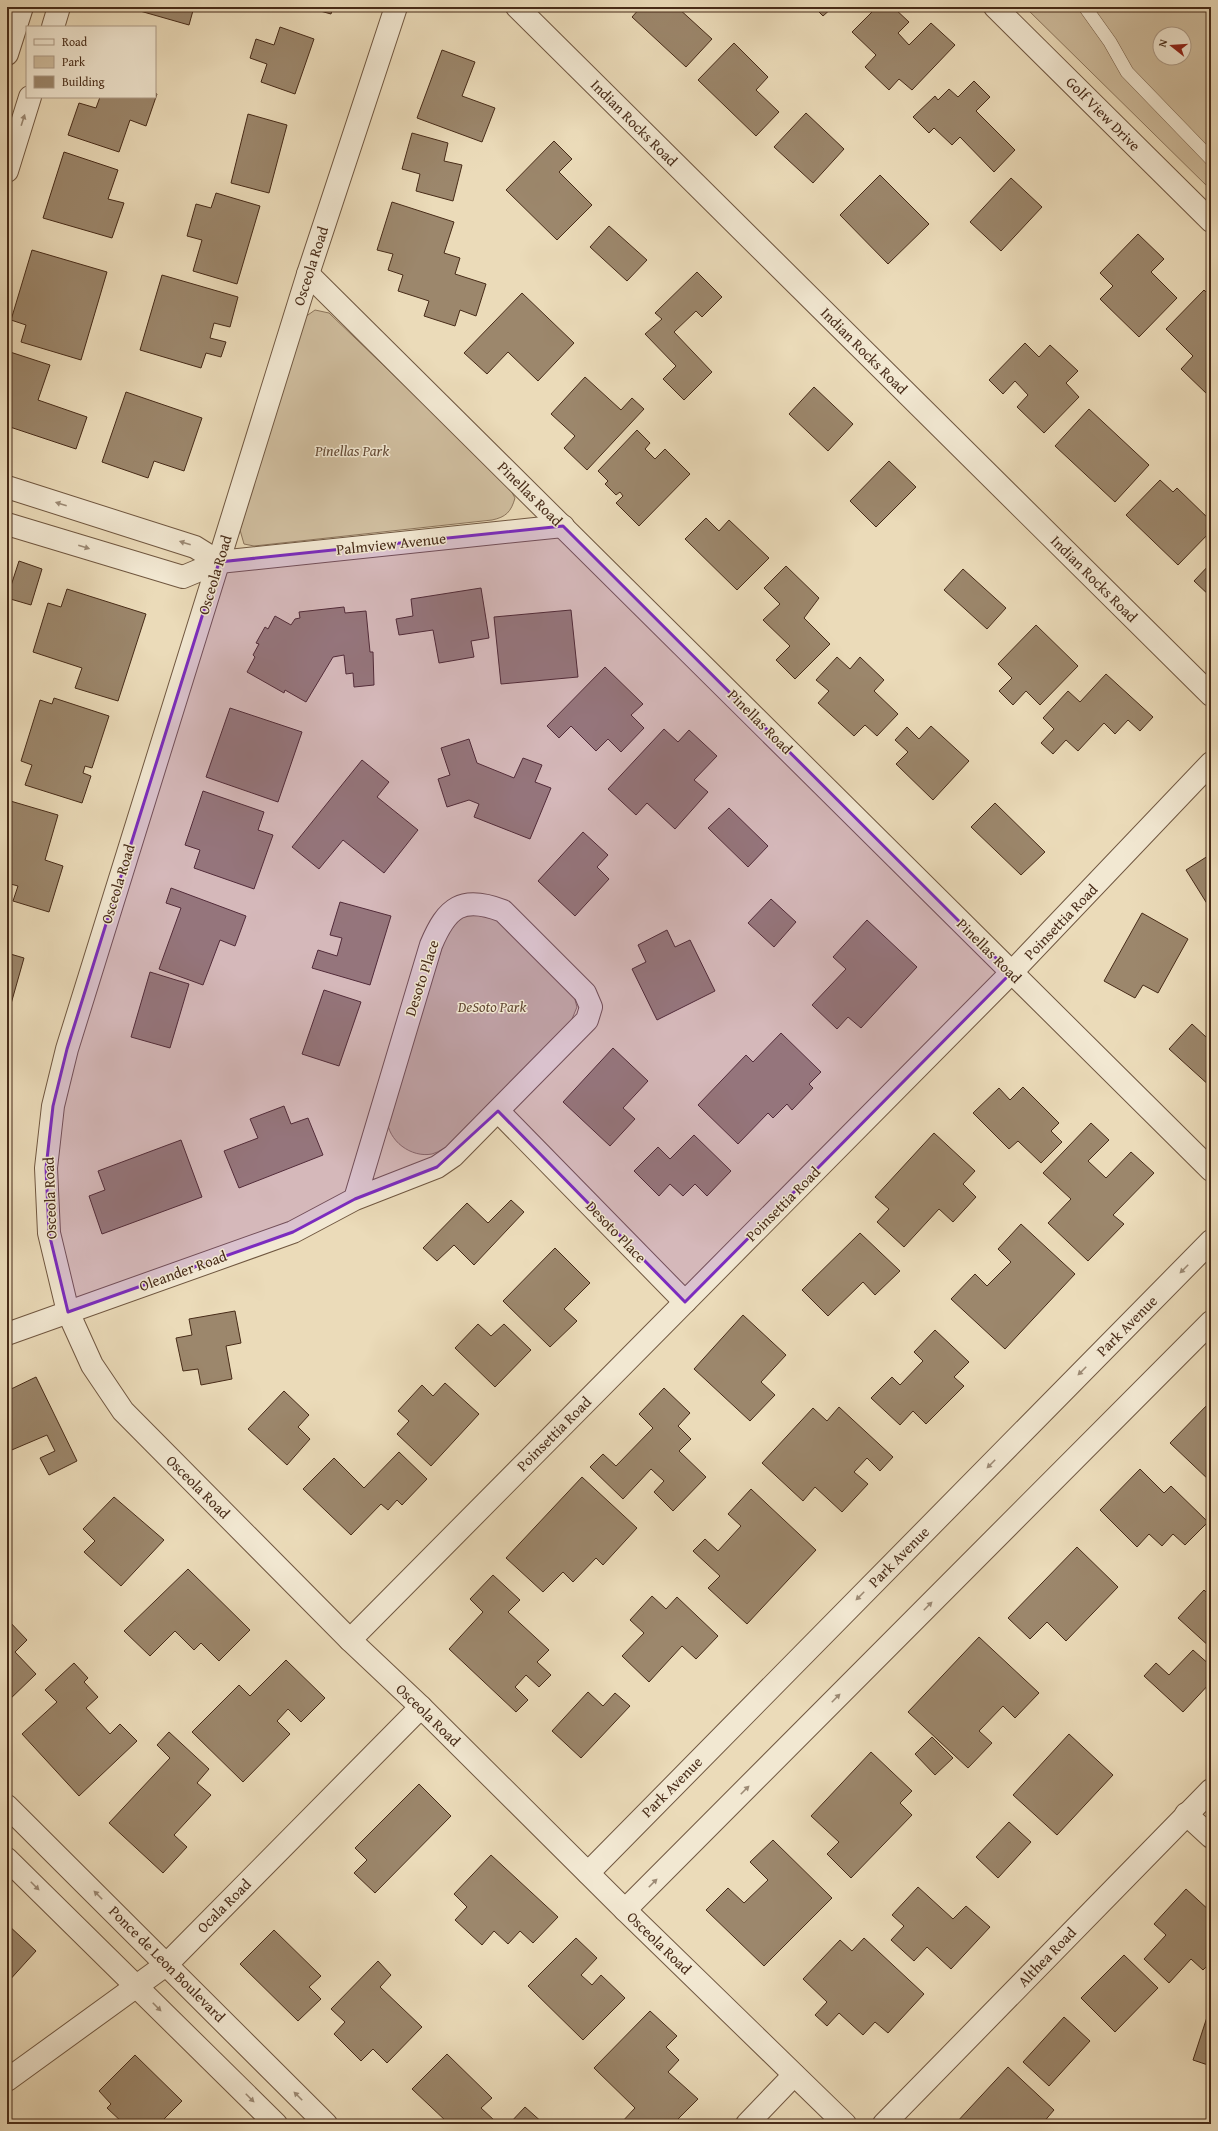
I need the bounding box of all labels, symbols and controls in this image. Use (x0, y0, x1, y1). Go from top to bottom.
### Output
legend (26, 26, 156, 98)
north arrow (1152, 26, 1192, 66)
text: Road (62, 33, 88, 50)
text: N (1154, 37, 1171, 49)
text: Park (62, 53, 86, 70)
street label: Golf View Drive (1061, 72, 1145, 156)
text: Building (62, 73, 105, 90)
street label: Indian Rocks Road (586, 75, 682, 171)
one-way arrow (20, 114, 26, 126)
street label: Osceola Road (288, 223, 333, 308)
street label: Indian Rocks Road (816, 303, 912, 399)
park label: Pinellas Park (314, 440, 389, 461)
street label: Pinellas Road (493, 457, 567, 531)
one-way arrow (55, 501, 67, 507)
street label: Palmview Avenue (335, 527, 447, 560)
street label: Indian Rocks Road (1046, 531, 1142, 627)
street label: Osceola Road (192, 532, 237, 617)
one-way arrow (179, 540, 191, 546)
one-way arrow (79, 544, 91, 550)
street label: Pinellas Road (723, 685, 797, 759)
street label: Osceola Road (95, 841, 140, 926)
street label: Poinsettia Road (1019, 879, 1102, 964)
street label: Pinellas Road (952, 914, 1026, 988)
street label: Desoto Place (399, 937, 444, 1019)
park label: DeSoto Park (457, 996, 526, 1017)
street label: Osceola Road (38, 1156, 61, 1240)
street label: Poinsettia Road (741, 1162, 825, 1246)
street label: Desoto Place (581, 1196, 651, 1267)
street label: Oleander Road (136, 1245, 230, 1296)
one-way arrow (1179, 1264, 1189, 1274)
street label: Park Avenue (1092, 1291, 1162, 1361)
one-way arrow (1078, 1366, 1087, 1376)
street label: Poinsettia Road (512, 1392, 596, 1476)
street label: Osceola Road (162, 1450, 235, 1523)
one-way arrow (986, 1459, 996, 1469)
street label: Park Avenue (864, 1522, 934, 1592)
one-way arrow (856, 1591, 865, 1601)
one-way arrow (923, 1601, 933, 1611)
street label: Osceola Road (391, 1678, 465, 1751)
one-way arrow (831, 1693, 841, 1703)
street label: Park Avenue (637, 1752, 707, 1822)
one-way arrow (740, 1785, 749, 1795)
street label: Ocala Road (192, 1874, 255, 1937)
one-way arrow (648, 1878, 658, 1888)
one-way arrow (30, 1882, 40, 1891)
one-way arrow (93, 1890, 103, 1900)
street label: Ponce de Leon Boulevard (104, 1901, 230, 2027)
street label: Osceola Road (622, 1906, 696, 1979)
street label: Althea Road (1013, 1922, 1081, 1991)
one-way arrow (152, 2002, 162, 2012)
one-way arrow (293, 2091, 303, 2101)
one-way arrow (245, 2094, 255, 2103)

